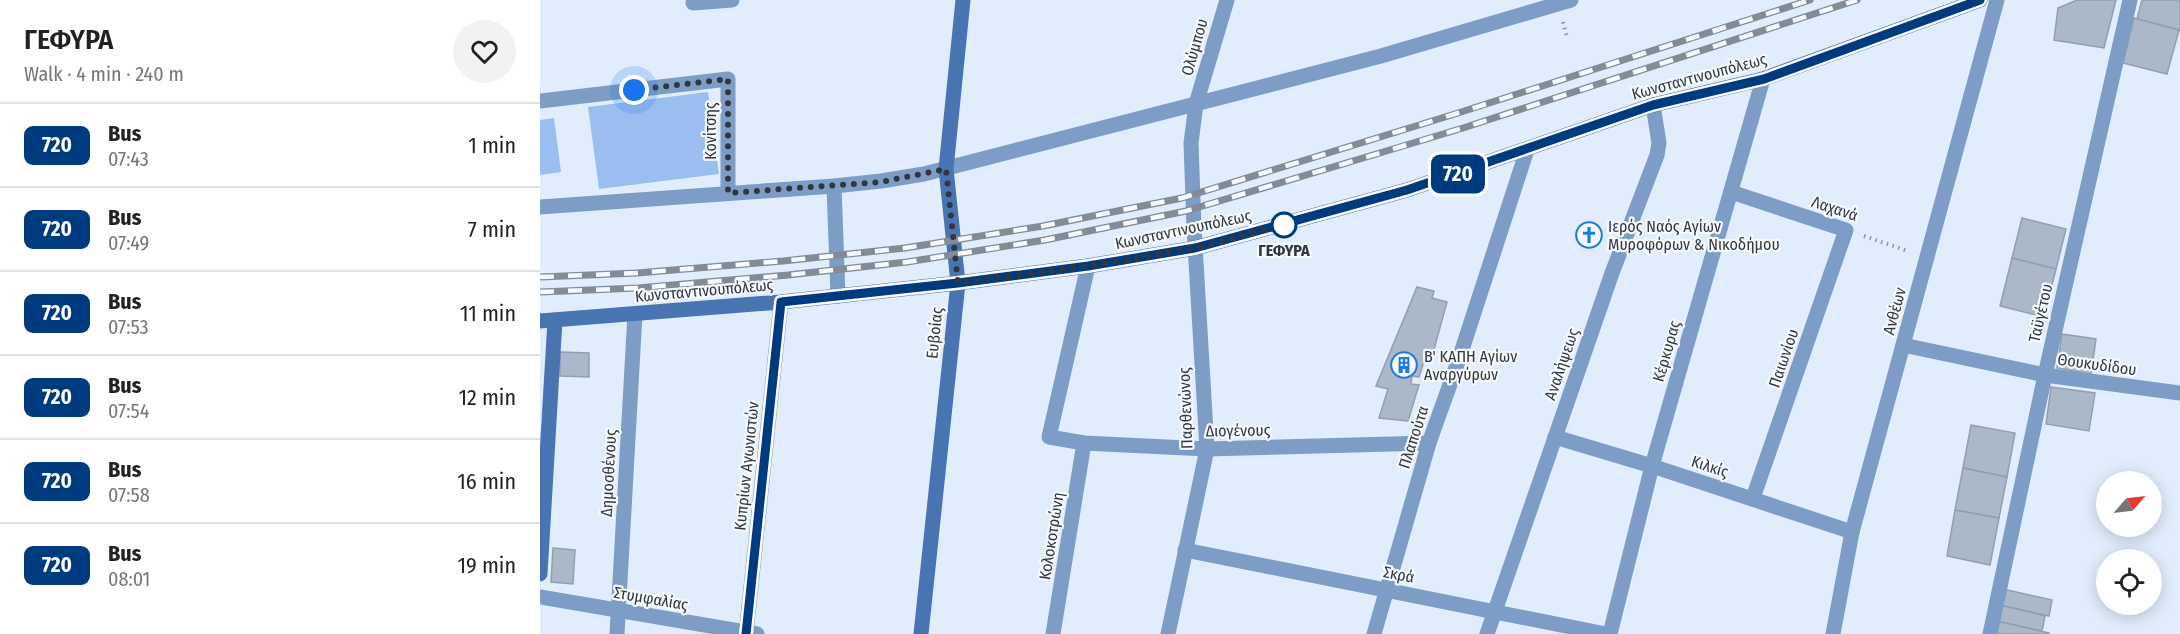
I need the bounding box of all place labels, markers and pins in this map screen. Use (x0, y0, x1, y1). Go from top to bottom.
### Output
marker: ΓΕΦΥΡΑ (1271, 212, 1297, 238)
place label: Ιερός Ναός Αγίων Μυροφόρων & Νικοδήμου (1608, 217, 1780, 254)
church icon: Ιερός Ναός Αγίων Μυροφόρων & Νικοδήμου (1574, 220, 1604, 250)
place label: ΓΕΦΥΡΑ (1258, 241, 1310, 260)
place label: Β' ΚΑΠΗ Αγίων Αναργύρων (1424, 347, 1517, 384)
building icon: Β' ΚΑΠΗ Αγίων Αναργύρων (1389, 350, 1419, 380)

